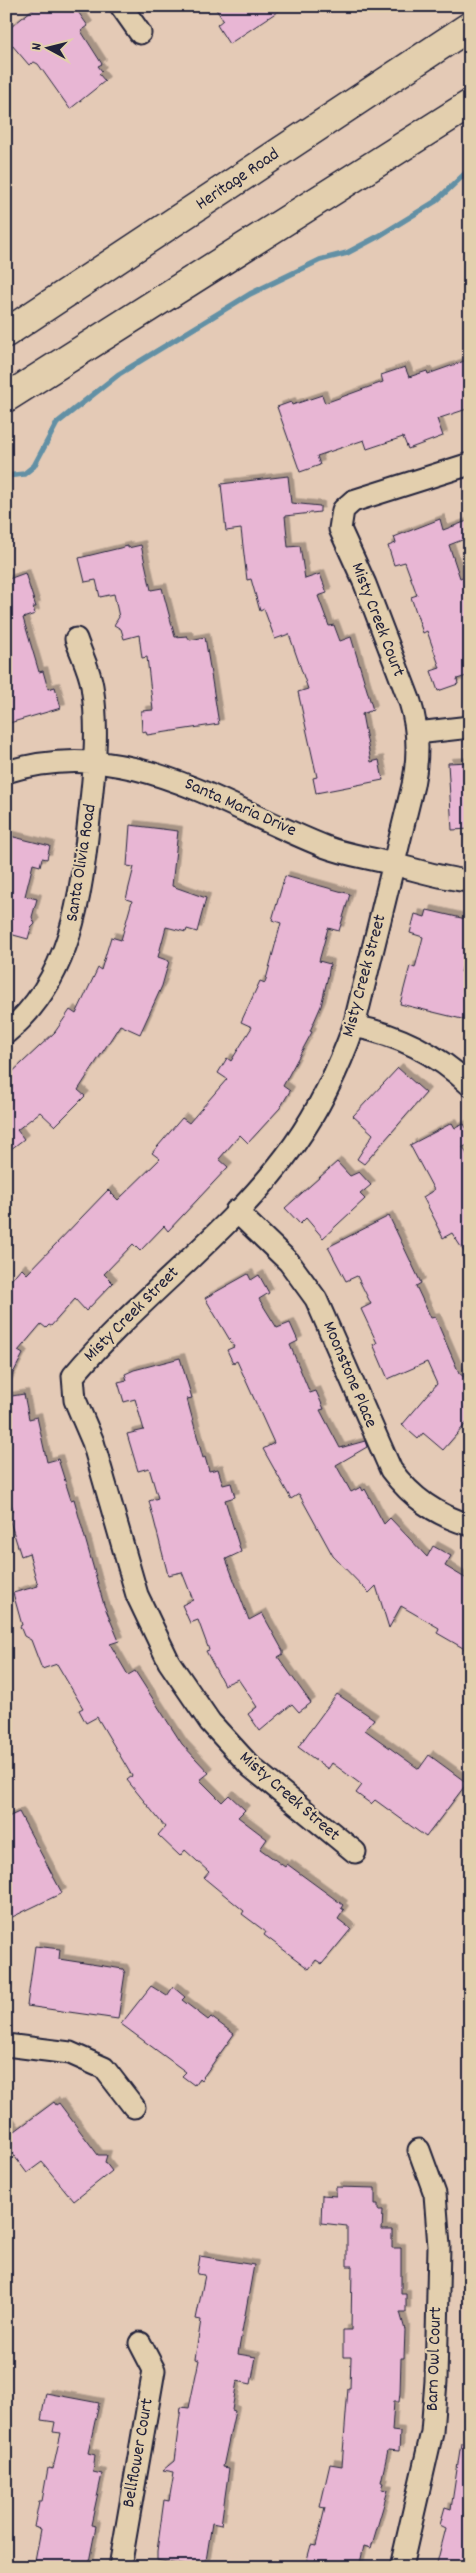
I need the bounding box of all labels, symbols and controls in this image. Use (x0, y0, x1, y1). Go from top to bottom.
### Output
north arrow (22, 22, 72, 72)
text: N (27, 42, 47, 51)
street label: Heritage Road (191, 143, 285, 217)
street label: Misty Creek Court (344, 559, 410, 681)
street label: Santa Maria Drive (180, 772, 300, 844)
street label: Santa Olivia Road (60, 802, 104, 924)
street label: Misty Creek Street (337, 912, 393, 1040)
street label: Misty Creek Street (79, 1261, 186, 1368)
street label: Moonstone Place (315, 1318, 383, 1432)
street label: Misty Creek Street (233, 1746, 345, 1848)
street label: Barn Owl Court (421, 2306, 449, 2412)
street label: Bellflower Court (117, 2396, 161, 2509)

